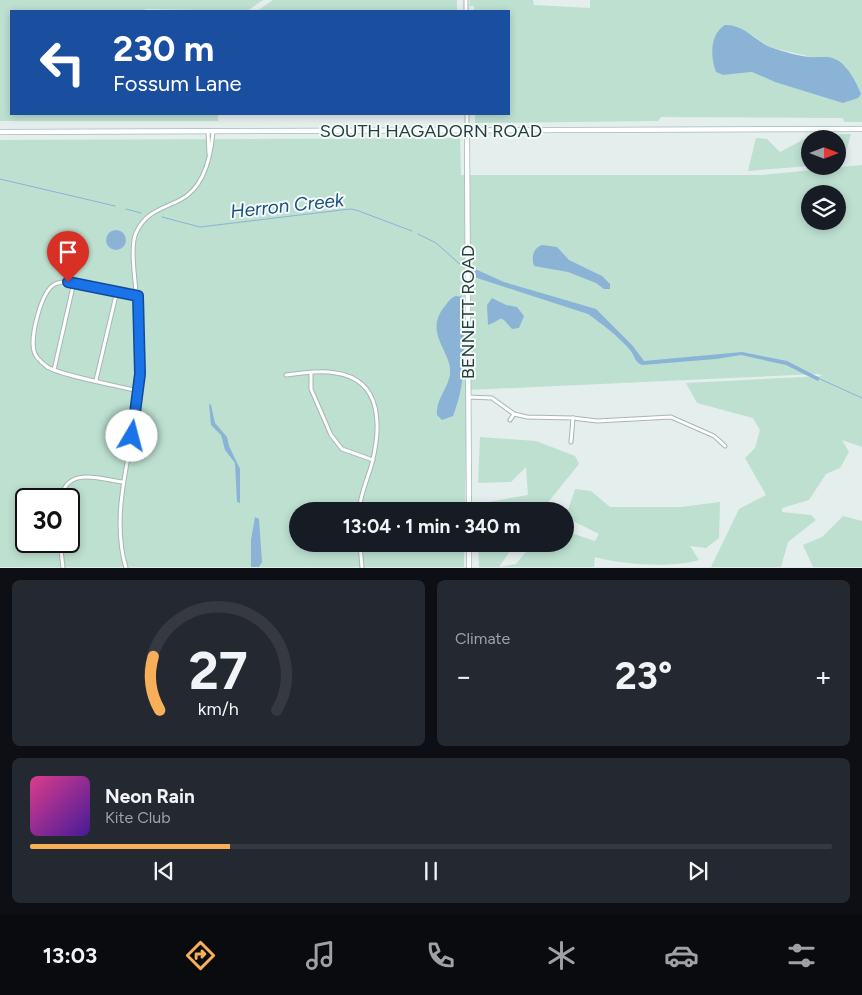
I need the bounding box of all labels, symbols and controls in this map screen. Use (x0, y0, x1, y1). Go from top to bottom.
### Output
text: 230 m (113, 28, 214, 70)
icon: left (30, 30, 95, 95)
text: Fossum Lane (113, 70, 241, 97)
street label: SOUTH HAGADORN ROAD (320, 120, 542, 142)
north arrow (801, 130, 846, 175)
map controls (801, 130, 846, 230)
button: layers (801, 185, 846, 230)
water label: Herron Creek (229, 188, 346, 223)
pin (47, 231, 89, 282)
icon: arrive (54, 238, 82, 266)
street label: BENNETT ROAD (457, 245, 479, 379)
position arrow (105, 409, 157, 461)
speed limit sign: 30 (15, 488, 80, 553)
text: 13:04 · 1 min · 340 m (343, 515, 520, 538)
text: Climate (455, 629, 510, 648)
text: 27 (189, 640, 248, 702)
text: 23° (615, 653, 672, 699)
text: − (455, 659, 472, 693)
text: + (815, 659, 832, 693)
text: km/h (198, 698, 239, 719)
text: Neon Rain (105, 785, 195, 808)
text: Kite Club (105, 808, 171, 827)
icon: previous (150, 857, 178, 885)
icon: pause (417, 857, 445, 885)
icon: next (684, 857, 712, 885)
icon: directions (183, 938, 218, 973)
icon: music (303, 938, 338, 973)
icon: phone (423, 938, 458, 973)
icon: climate (544, 938, 579, 973)
icon: car (664, 938, 699, 973)
icon: filters (784, 938, 819, 973)
text: 13:03 (43, 942, 97, 969)

